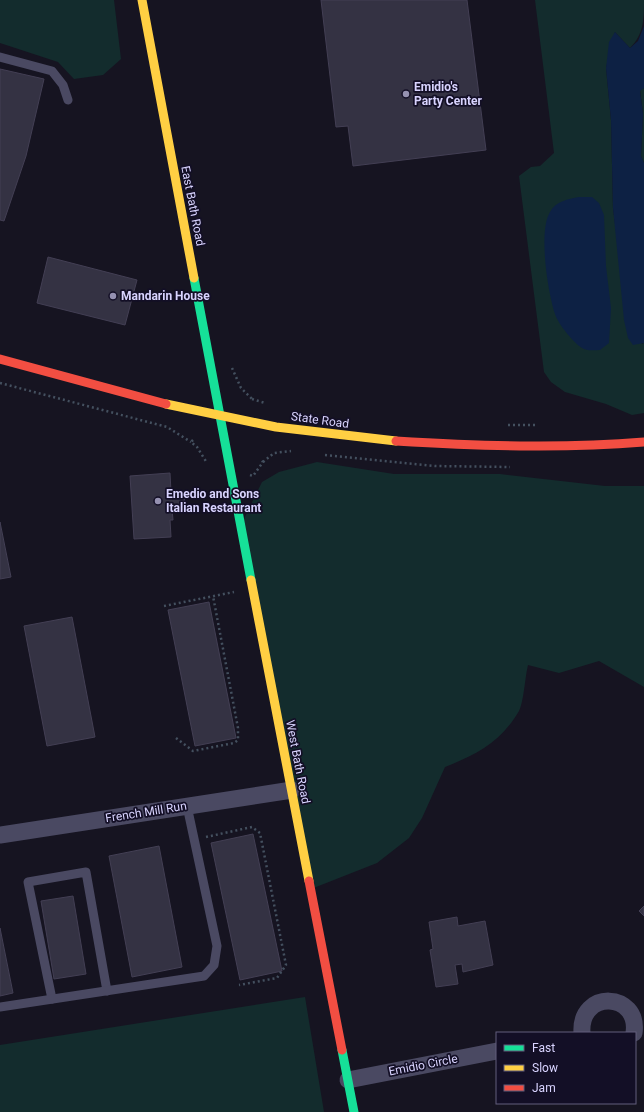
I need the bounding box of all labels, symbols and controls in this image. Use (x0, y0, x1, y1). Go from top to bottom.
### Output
place label: Emidio's Party Center (414, 80, 482, 108)
marker: Emidio's Party Center (401, 89, 411, 99)
street label: East Bath Road (178, 165, 208, 247)
place label: Mandarin House (121, 289, 210, 303)
marker: Mandarin House (108, 291, 118, 301)
street label: State Road (290, 409, 350, 431)
place label: Emedio and Sons Italian Restaurant (166, 487, 261, 515)
marker: Emedio and Sons Italian Restaurant (153, 496, 163, 506)
street label: West Bath Road (283, 719, 313, 805)
street label: French Mill Run (104, 799, 188, 825)
legend (496, 1032, 636, 1104)
text: Fast (532, 1041, 555, 1055)
street label: Emidio Circle (387, 1051, 459, 1079)
text: Slow (532, 1061, 558, 1075)
text: Jam (532, 1081, 556, 1095)

